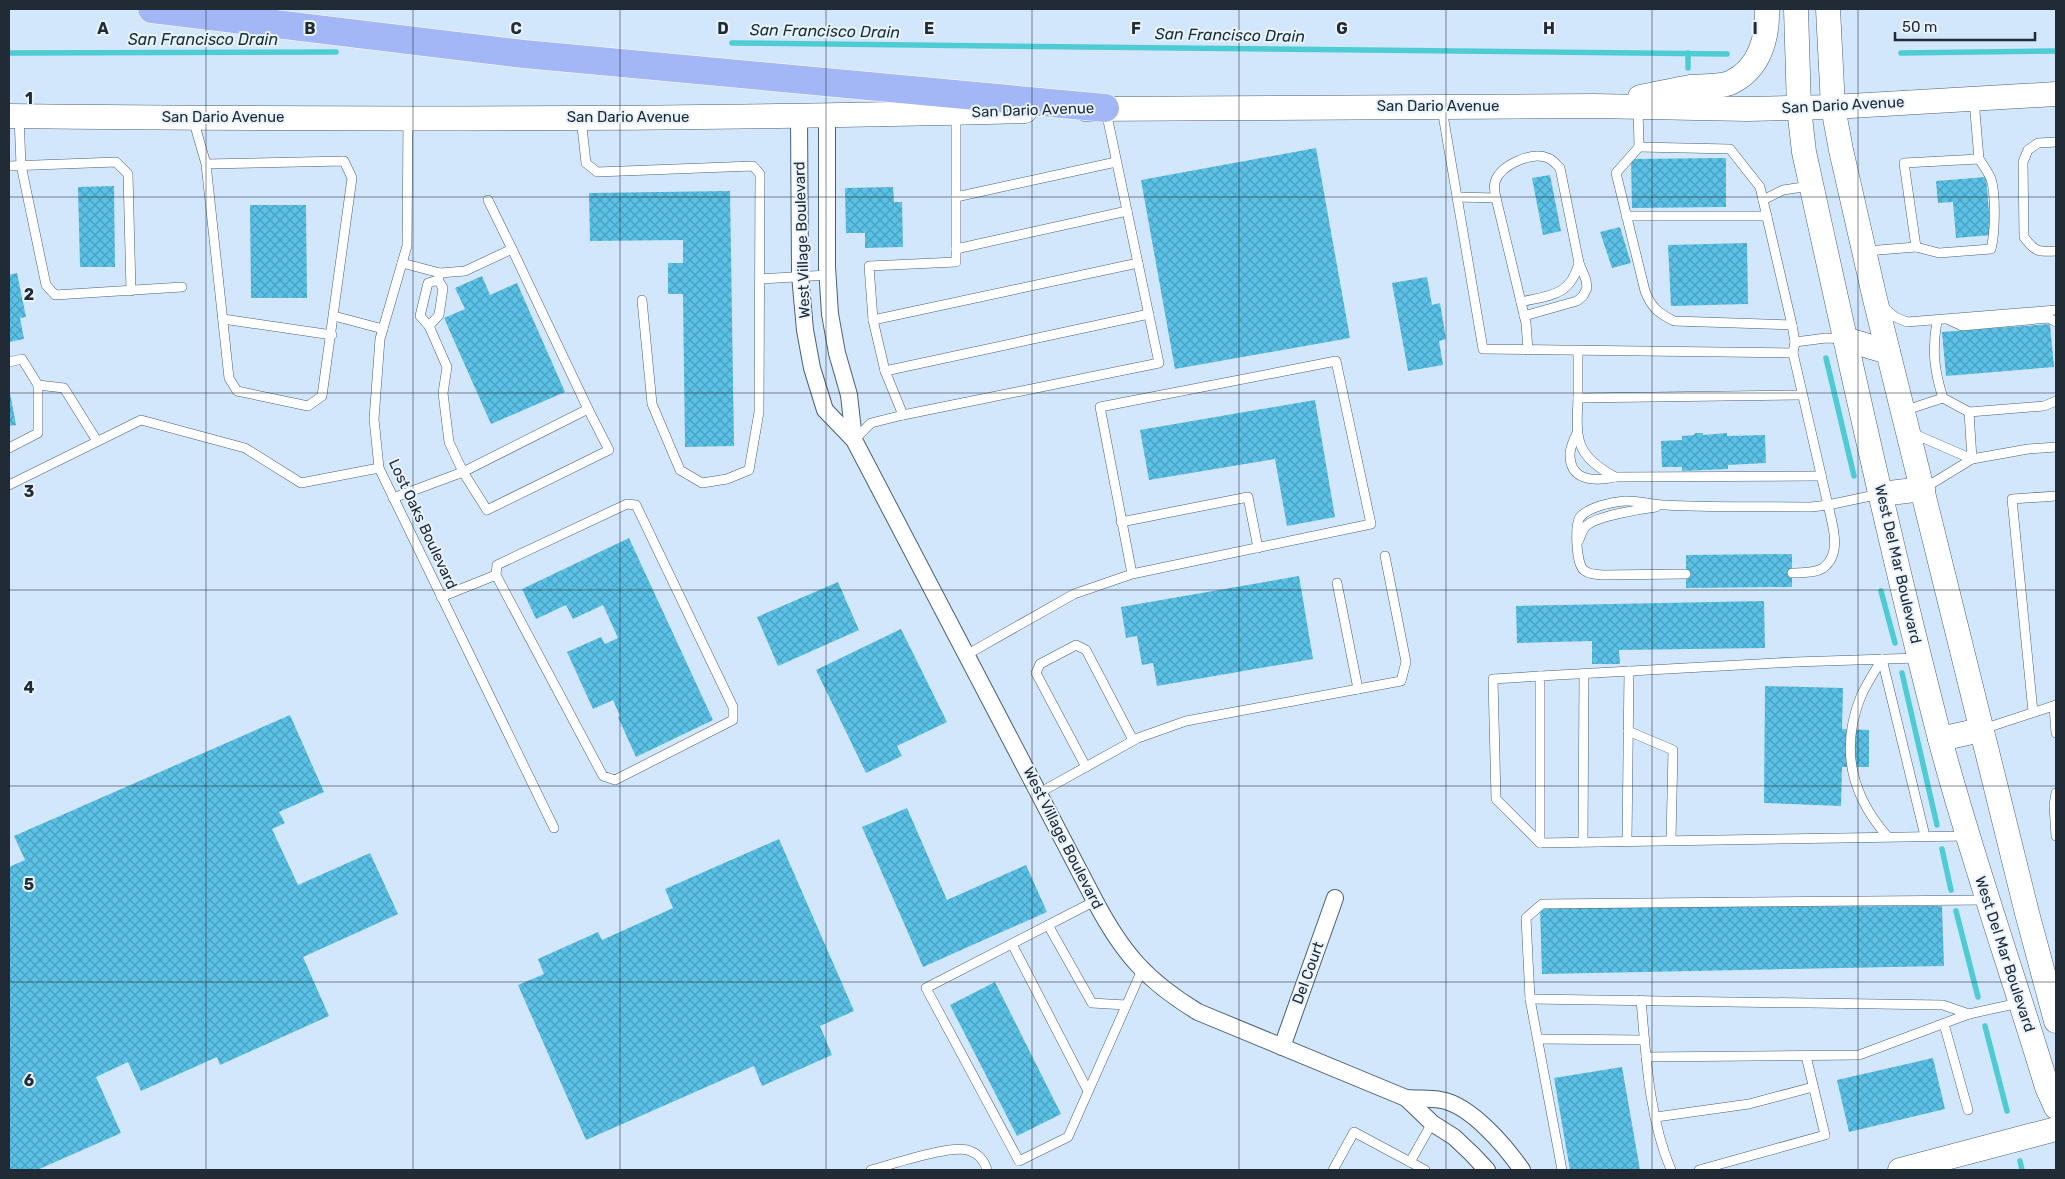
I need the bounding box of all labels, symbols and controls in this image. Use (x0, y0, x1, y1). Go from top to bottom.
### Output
scale bar (1895, 10, 2035, 42)
text: 50 m (1902, 18, 1937, 36)
text: A (97, 19, 109, 38)
text: B (304, 19, 316, 38)
text: C (510, 19, 522, 38)
text: D (717, 19, 729, 38)
text: E (924, 19, 934, 38)
text: F (1131, 19, 1141, 38)
text: G (1336, 19, 1348, 38)
text: H (1543, 19, 1555, 38)
text: I (1752, 19, 1758, 38)
water label: San Francisco Drain (750, 20, 900, 42)
water label: San Francisco Drain (1155, 24, 1305, 46)
water label: San Francisco Drain (128, 30, 278, 49)
text: 1 (25, 89, 33, 108)
street label: San Dario Avenue (1781, 93, 1905, 117)
street label: San Dario Avenue (1377, 97, 1499, 115)
street label: San Dario Avenue (971, 99, 1095, 121)
street label: San Dario Avenue (162, 108, 284, 126)
street label: San Dario Avenue (567, 108, 689, 126)
street label: West Village Boulevard (790, 161, 814, 319)
text: 2 (24, 285, 34, 304)
street label: Lost Oaks Boulevard (385, 456, 461, 592)
text: 3 (24, 482, 34, 501)
street label: West Del Mar Boulevard (1871, 483, 1925, 645)
text: 4 (24, 678, 35, 697)
street label: West Village Boulevard (1019, 764, 1107, 912)
street label: West Del Mar Boulevard (1971, 874, 2039, 1034)
text: 5 (24, 875, 34, 894)
street label: Del Court (1288, 939, 1328, 1007)
text: 6 (24, 1071, 34, 1090)

